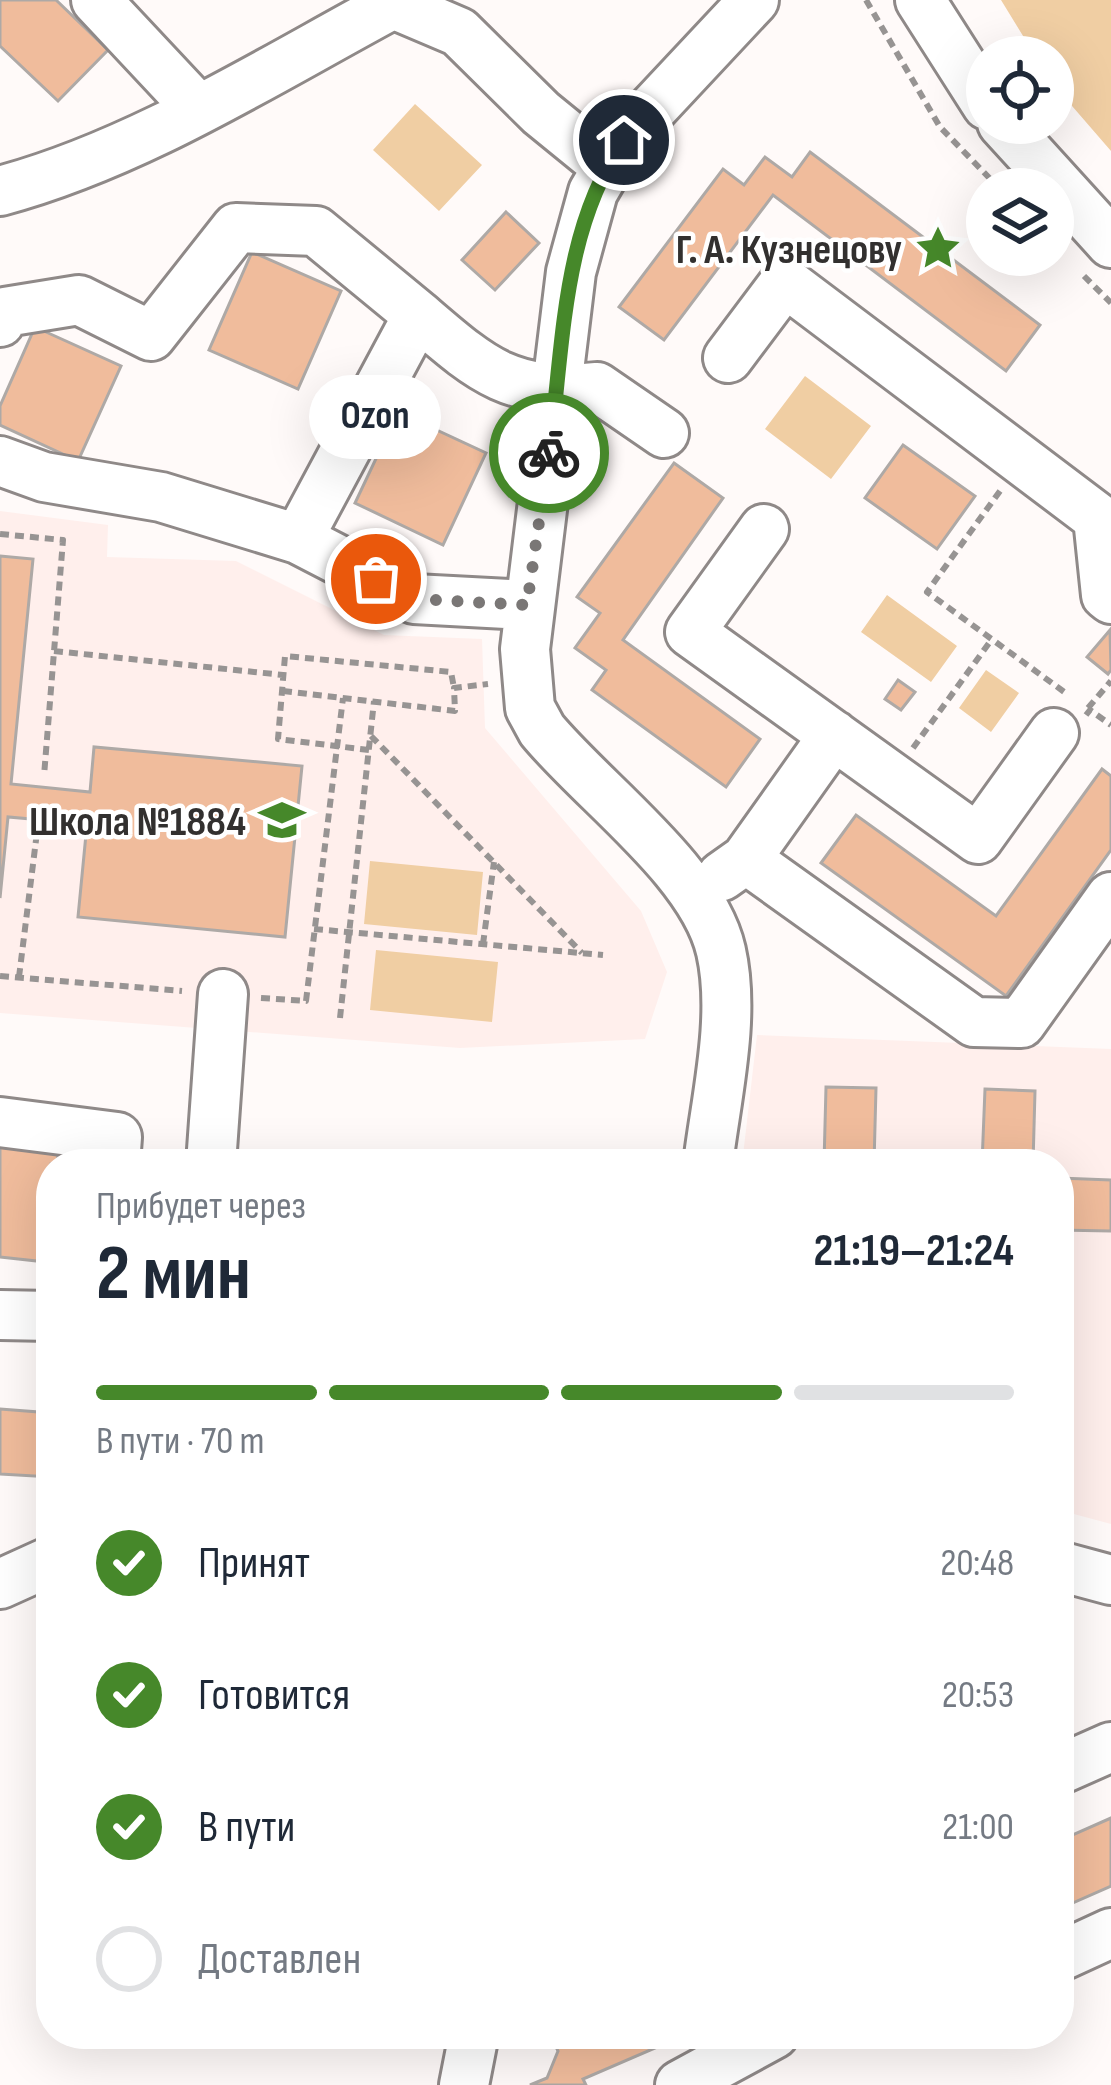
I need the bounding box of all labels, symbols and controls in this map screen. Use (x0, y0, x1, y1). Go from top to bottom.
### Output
map controls (966, 36, 1074, 276)
button: locate (966, 36, 1074, 144)
pin (573, 89, 675, 191)
icon: home (591, 107, 657, 173)
button: layers (966, 168, 1074, 276)
place icon: Г. А. Кузнецову (913, 223, 963, 273)
place label: Г. А. Кузнецову (676, 225, 902, 276)
callout: Ozon (310, 375, 442, 459)
text: Ozon (340, 393, 410, 440)
courier (489, 393, 609, 513)
icon: bike (516, 420, 582, 486)
pin (325, 528, 427, 630)
icon: bag (343, 546, 409, 612)
school or university icon: Школа №1884 (257, 795, 307, 845)
place label: Школа №1884 (29, 797, 246, 848)
text: Прибудет через (96, 1183, 306, 1230)
text: 21:19–21:24 (814, 1224, 1014, 1279)
text: 2 мин (96, 1228, 251, 1321)
text: В пути · 70 m (96, 1418, 265, 1465)
icon: check (96, 1530, 162, 1596)
text: Принят (198, 1536, 310, 1591)
text: 20:48 (940, 1540, 1014, 1587)
icon: check (96, 1662, 162, 1728)
text: Готовится (198, 1668, 350, 1723)
text: 20:53 (942, 1672, 1014, 1719)
icon: check (96, 1794, 162, 1860)
text: В пути (198, 1800, 295, 1855)
text: 21:00 (942, 1804, 1014, 1851)
text: Доставлен (198, 1932, 361, 1987)

